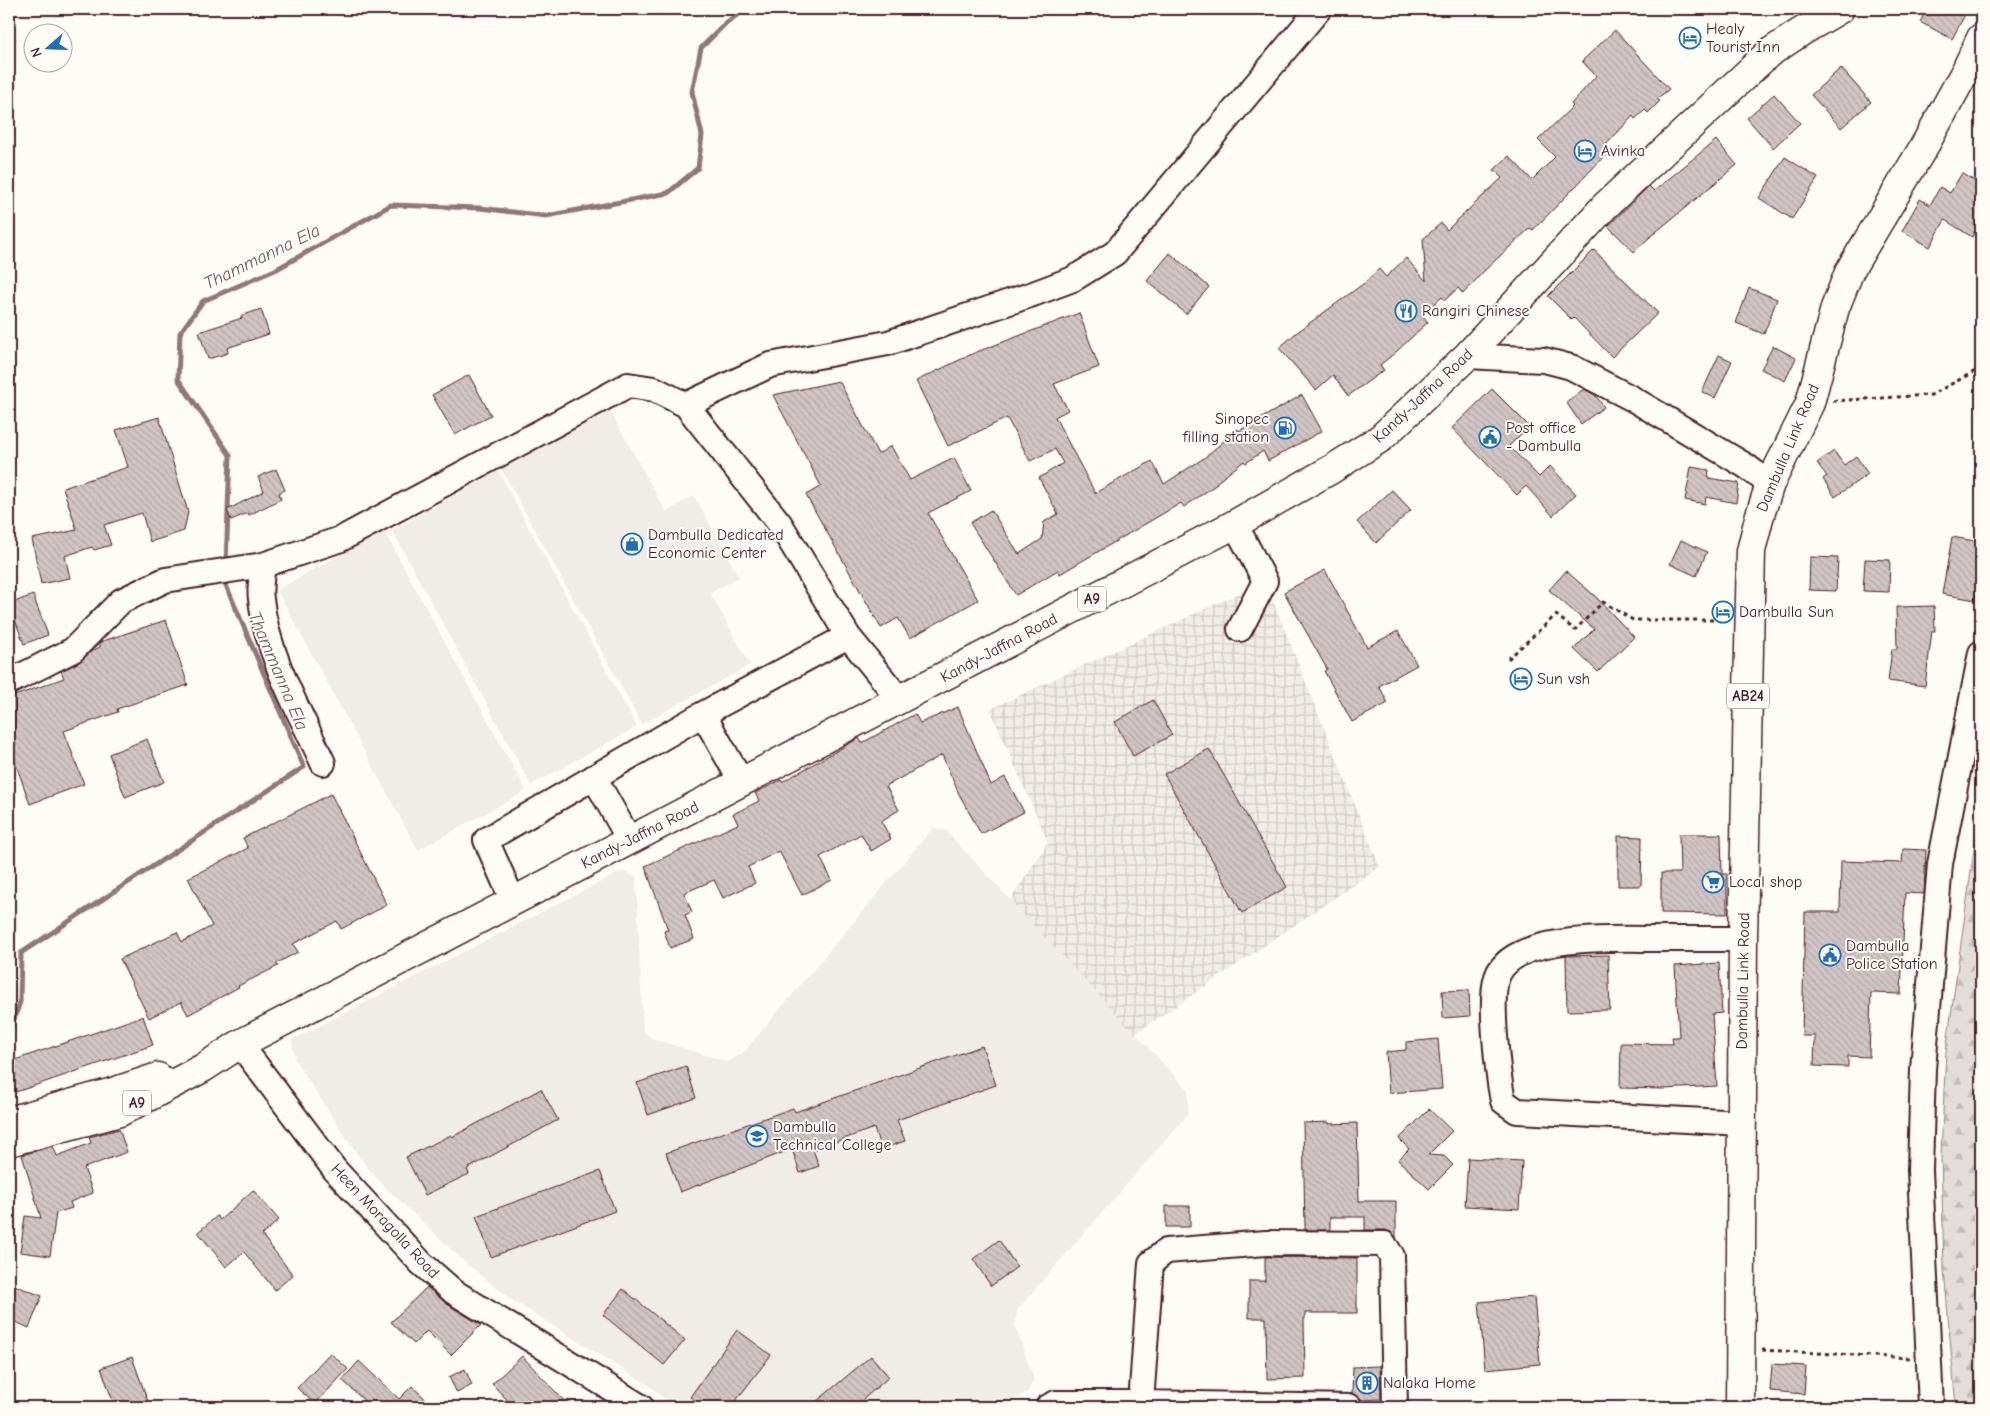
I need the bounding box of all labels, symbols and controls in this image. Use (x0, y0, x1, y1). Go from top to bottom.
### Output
place label: Healy Tourist Inn (1706, 20, 1780, 56)
north arrow (22, 22, 72, 72)
hotel icon: Healy Tourist Inn (1678, 26, 1702, 50)
text: N (27, 45, 46, 59)
hotel icon: Avinka (1573, 139, 1597, 163)
place label: Avinka (1601, 142, 1645, 160)
water label: Thammanna Ela (200, 220, 324, 294)
restaurant icon: Rangiri Chinese (1394, 299, 1418, 323)
place label: Rangiri Chinese (1422, 302, 1529, 320)
street label: Kandy-Jaffna Road (1369, 345, 1477, 447)
street label: Dambulla Link Road (1753, 381, 1823, 515)
place label: Sinopec filling station (1182, 410, 1269, 446)
fuel station icon: Sinopec filling station (1273, 416, 1297, 440)
place label: Post office - Dambulla (1506, 419, 1581, 455)
public building icon: Post office - Dambulla (1478, 425, 1502, 449)
place label: Dambulla Dedicated Economic Center (648, 526, 784, 562)
shop icon: Dambulla Dedicated Economic Center (620, 532, 644, 556)
road number: A9 (1078, 586, 1106, 612)
hotel icon: Dambulla Sun (1711, 600, 1735, 624)
place label: Dambulla Sun (1739, 603, 1834, 621)
water label: Thammanna Ela (244, 609, 312, 733)
street label: Kandy-Jaffna Road (938, 610, 1060, 686)
hotel icon: Sun vsh (1509, 667, 1533, 691)
place label: Sun vsh (1537, 670, 1590, 688)
road number: AB24 (1727, 684, 1769, 708)
street label: Kandy-Jaffna Road (578, 798, 702, 872)
supermarket icon: Local shop (1701, 870, 1725, 894)
place label: Local shop (1729, 873, 1802, 891)
street label: Dambulla Link Road (1733, 912, 1753, 1050)
place label: Dambulla Police Station (1846, 937, 1938, 973)
public building icon: Dambulla Police Station (1818, 943, 1842, 967)
road number: A9 (123, 1090, 151, 1116)
place label: Dambulla Technical College (773, 1118, 891, 1154)
school or university icon: Dambulla Technical College (745, 1124, 769, 1148)
street label: Heen Moragolla Road (327, 1160, 443, 1282)
building icon: Nalaka Home (1355, 1371, 1379, 1395)
place label: Nalaka Home (1383, 1374, 1476, 1392)

